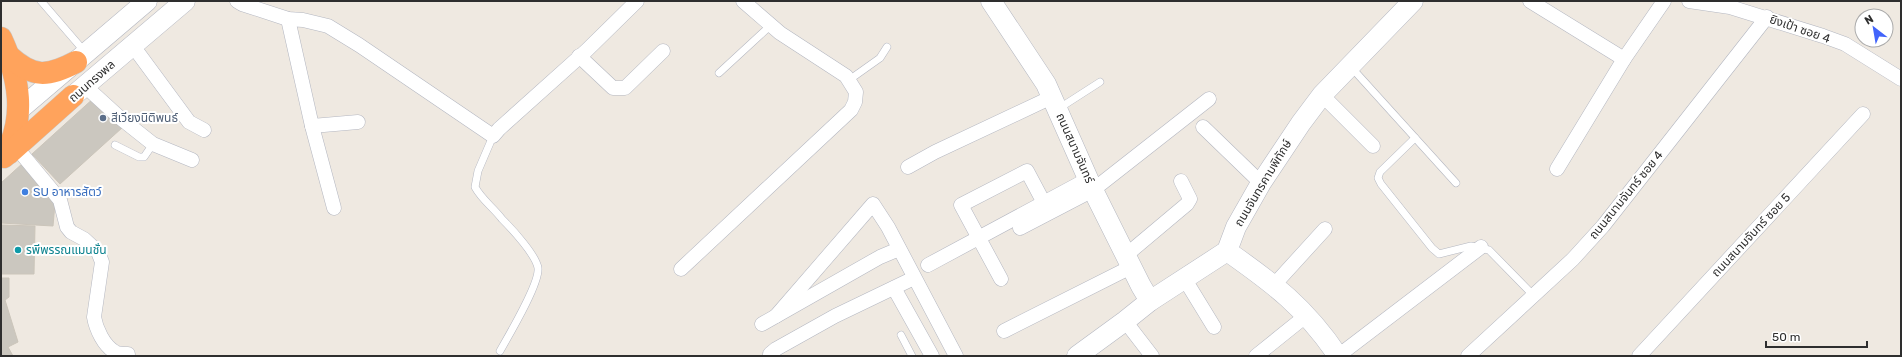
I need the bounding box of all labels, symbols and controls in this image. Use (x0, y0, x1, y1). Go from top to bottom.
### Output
north arrow (1854, 8, 1894, 48)
street label: ยิงเป้า ซอย 4 (1768, 12, 1833, 46)
text: N (1862, 12, 1876, 27)
street label: ถนนทรงพล (66, 57, 118, 105)
place label: สีเวียงนิติพนธ์ (111, 111, 178, 125)
street label: ถนนสนามจันทร์ (1053, 111, 1097, 186)
marker: สีเวียงนิติพนธ์ (98, 113, 108, 123)
street label: ถนนจันทรคามพิทักษ์ (1232, 137, 1295, 229)
street label: ถนนสนามจันทร์ ซอย 4 (1586, 148, 1666, 242)
place label: SU อาหารสัตว์ (33, 185, 102, 199)
marker: SU อาหารสัตว์ (20, 187, 30, 197)
street label: ถนนสนามจันทร์ ซอย 5 (1709, 190, 1793, 280)
place label: รพีพรรณแมนชั่น (26, 242, 107, 257)
marker: รพีพรรณแมนชั่น (13, 245, 23, 255)
scale bar (1766, 323, 1867, 349)
text: 50 m (1772, 330, 1800, 344)

